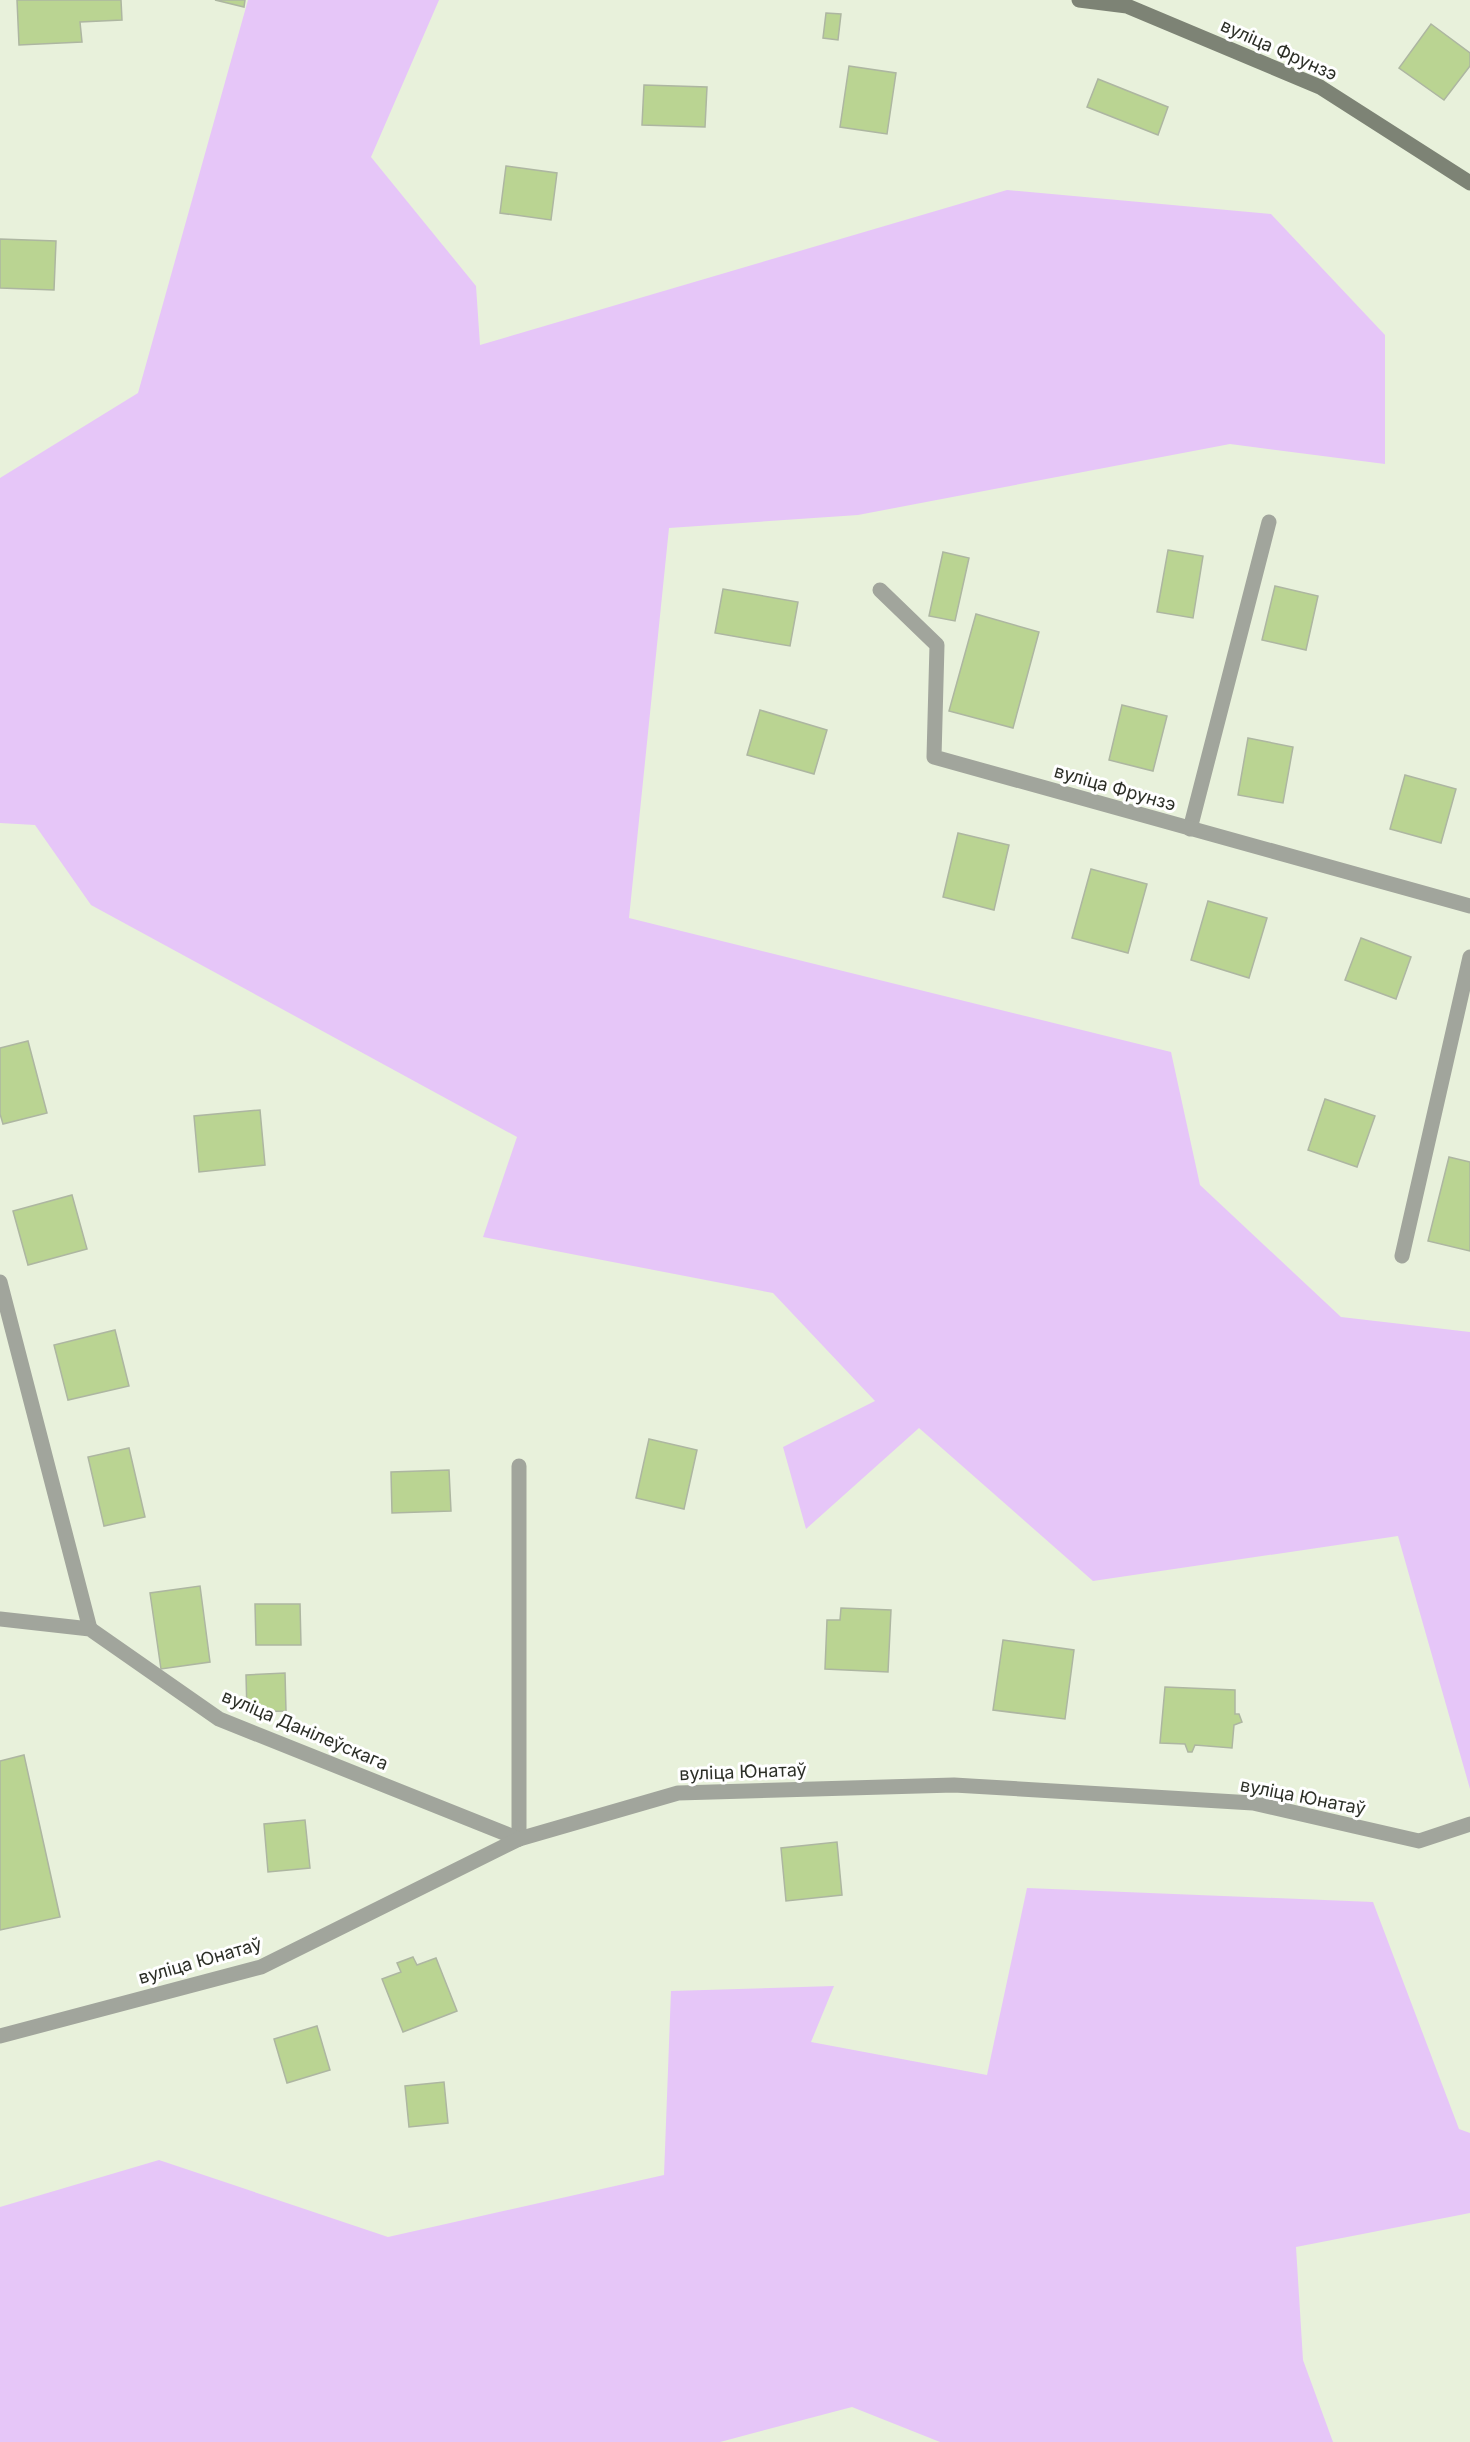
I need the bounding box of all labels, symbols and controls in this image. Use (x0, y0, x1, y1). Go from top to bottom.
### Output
street label: вуліца Фрунзэ (1218, 14, 1341, 85)
street label: вуліца Фрунзэ (1052, 760, 1178, 815)
street label: вуліца Данілеўскага (219, 1685, 391, 1774)
street label: вуліца Юнатаў (679, 1759, 807, 1784)
street label: вуліца Юнатаў (1239, 1774, 1368, 1819)
street label: вуліца Юнатаў (136, 1933, 264, 1988)

